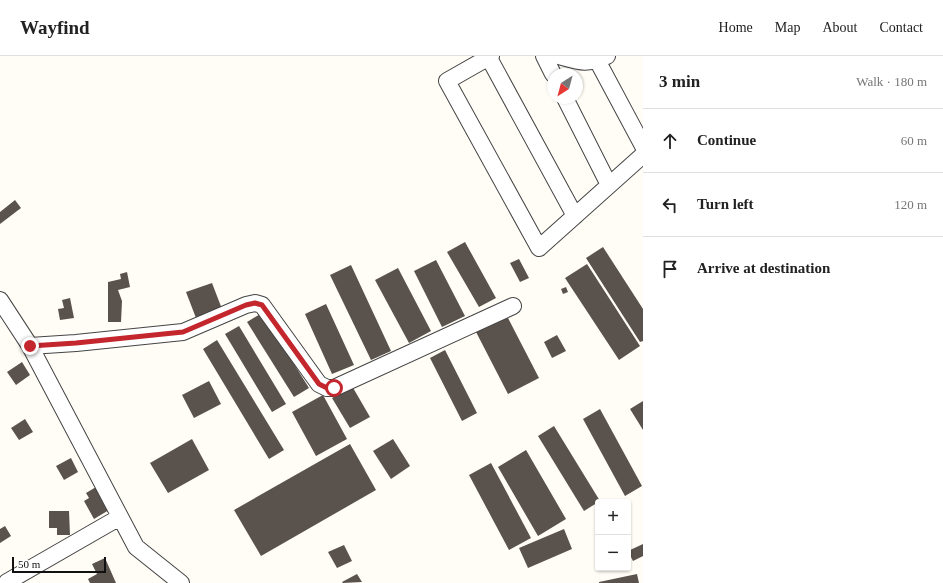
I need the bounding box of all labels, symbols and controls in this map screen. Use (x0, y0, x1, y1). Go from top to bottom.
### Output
text: Wayfind (20, 17, 90, 38)
text: Home (719, 20, 753, 35)
text: Map (775, 20, 800, 35)
text: About (822, 20, 857, 35)
text: Contact (879, 20, 923, 35)
north arrow (547, 68, 583, 104)
text: 3 min (659, 72, 700, 91)
text: Walk · 180 m (856, 74, 927, 89)
icon: ahead (659, 130, 681, 152)
text: Continue (697, 132, 756, 148)
text: 60 m (901, 133, 927, 148)
icon: left (659, 194, 681, 216)
text: Turn left (697, 196, 754, 212)
text: 120 m (894, 197, 927, 212)
icon: arrive (659, 258, 681, 280)
text: Arrive at destination (697, 260, 830, 276)
route end (21, 337, 39, 355)
route start (325, 379, 343, 397)
map controls (595, 499, 631, 571)
button: + (595, 499, 631, 535)
button: − (595, 535, 631, 571)
scale bar (12, 555, 106, 574)
text: 50 m (18, 558, 40, 570)

